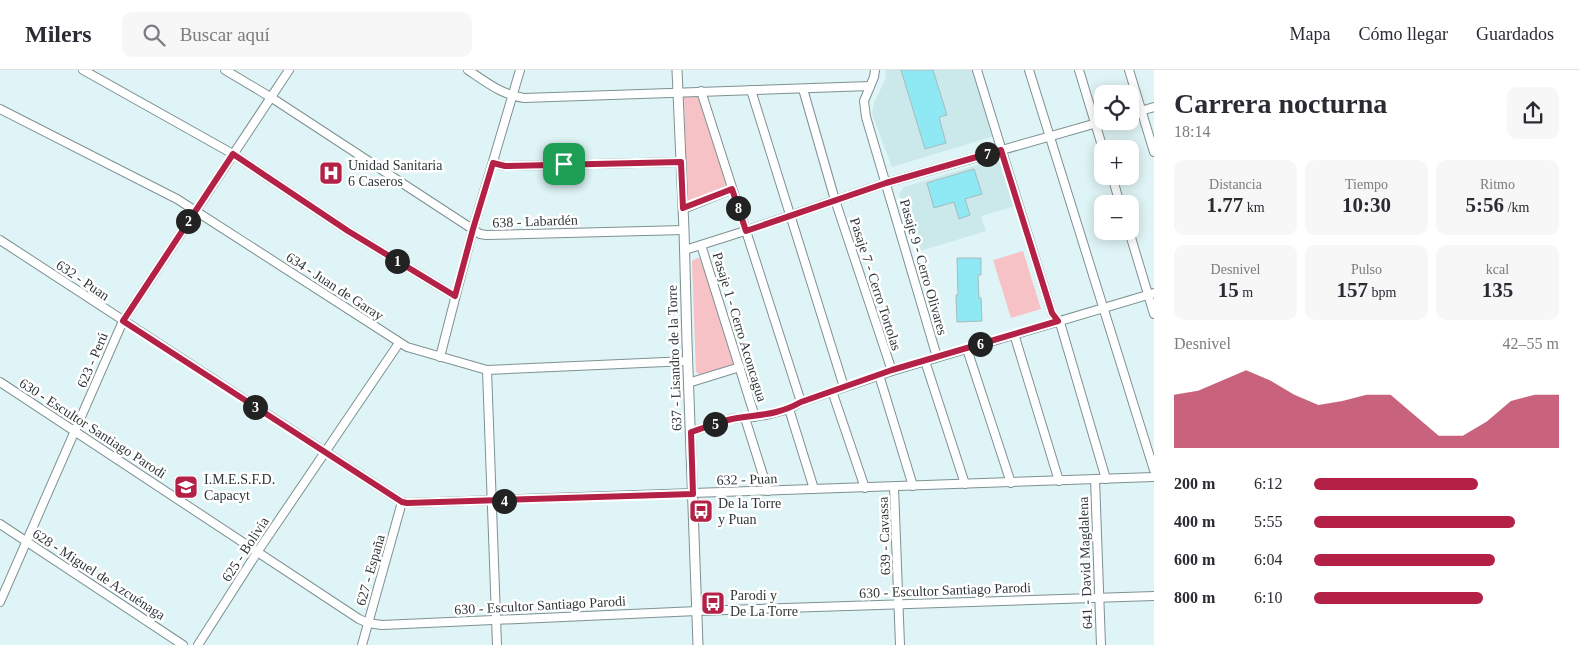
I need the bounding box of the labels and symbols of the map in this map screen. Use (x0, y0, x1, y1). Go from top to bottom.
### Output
pin: 7 (974, 142, 1000, 166)
pin (543, 143, 585, 185)
place label: Unidad Sanitaria 6 Caseros (348, 158, 443, 189)
hospital icon: Unidad Sanitaria 6 Caseros (318, 160, 344, 186)
pin: 8 (726, 196, 750, 220)
street label: Pasaje 9 - Cerro Olivares (897, 197, 950, 337)
pin: 2 (176, 208, 200, 234)
street label: 638 - Labardén (492, 213, 578, 230)
street label: Pasaje 7 - Cerro Tortolas (847, 216, 904, 352)
pin: 1 (384, 248, 410, 274)
street label: 634 - Juan de Garay (283, 249, 386, 323)
street label: Pasaje 1 - Cerro Aconcagua (710, 251, 770, 404)
street label: 632 - Puan (53, 257, 112, 304)
street label: 637 - Lisandro de la Torre (664, 285, 685, 431)
street label: 623 - Perú (74, 330, 111, 390)
pin: 6 (968, 332, 992, 356)
street label: 630 - Escultor Santiago Parodi (17, 375, 169, 482)
pin: 3 (242, 394, 268, 420)
pin: 5 (702, 412, 728, 436)
street label: 632 - Puan (716, 471, 778, 488)
place label: I.M.E.S.F.D. Capacyt (204, 472, 275, 503)
school or university icon: I.M.E.S.F.D. Capacyt (173, 474, 199, 500)
pin: 4 (492, 488, 516, 514)
place label: De la Torre y Puan (718, 496, 781, 527)
street label: 639 - Cavassa (876, 496, 893, 575)
street label: 641 - David Magdalena (1076, 496, 1095, 629)
bus stop icon: De la Torre y Puan (688, 498, 714, 524)
street label: 625 - Bolivia (219, 514, 272, 584)
street label: 628 - Miguel de Azcuénaga (30, 526, 168, 623)
street label: 627 - España (353, 532, 388, 607)
street label: 630 - Escultor Santiago Parodi (859, 580, 1031, 601)
place label: Parodi y De La Torre (730, 588, 798, 619)
bus stop icon: Parodi y De La Torre (700, 590, 726, 616)
street label: 630 - Escultor Santiago Parodi (454, 594, 626, 617)

